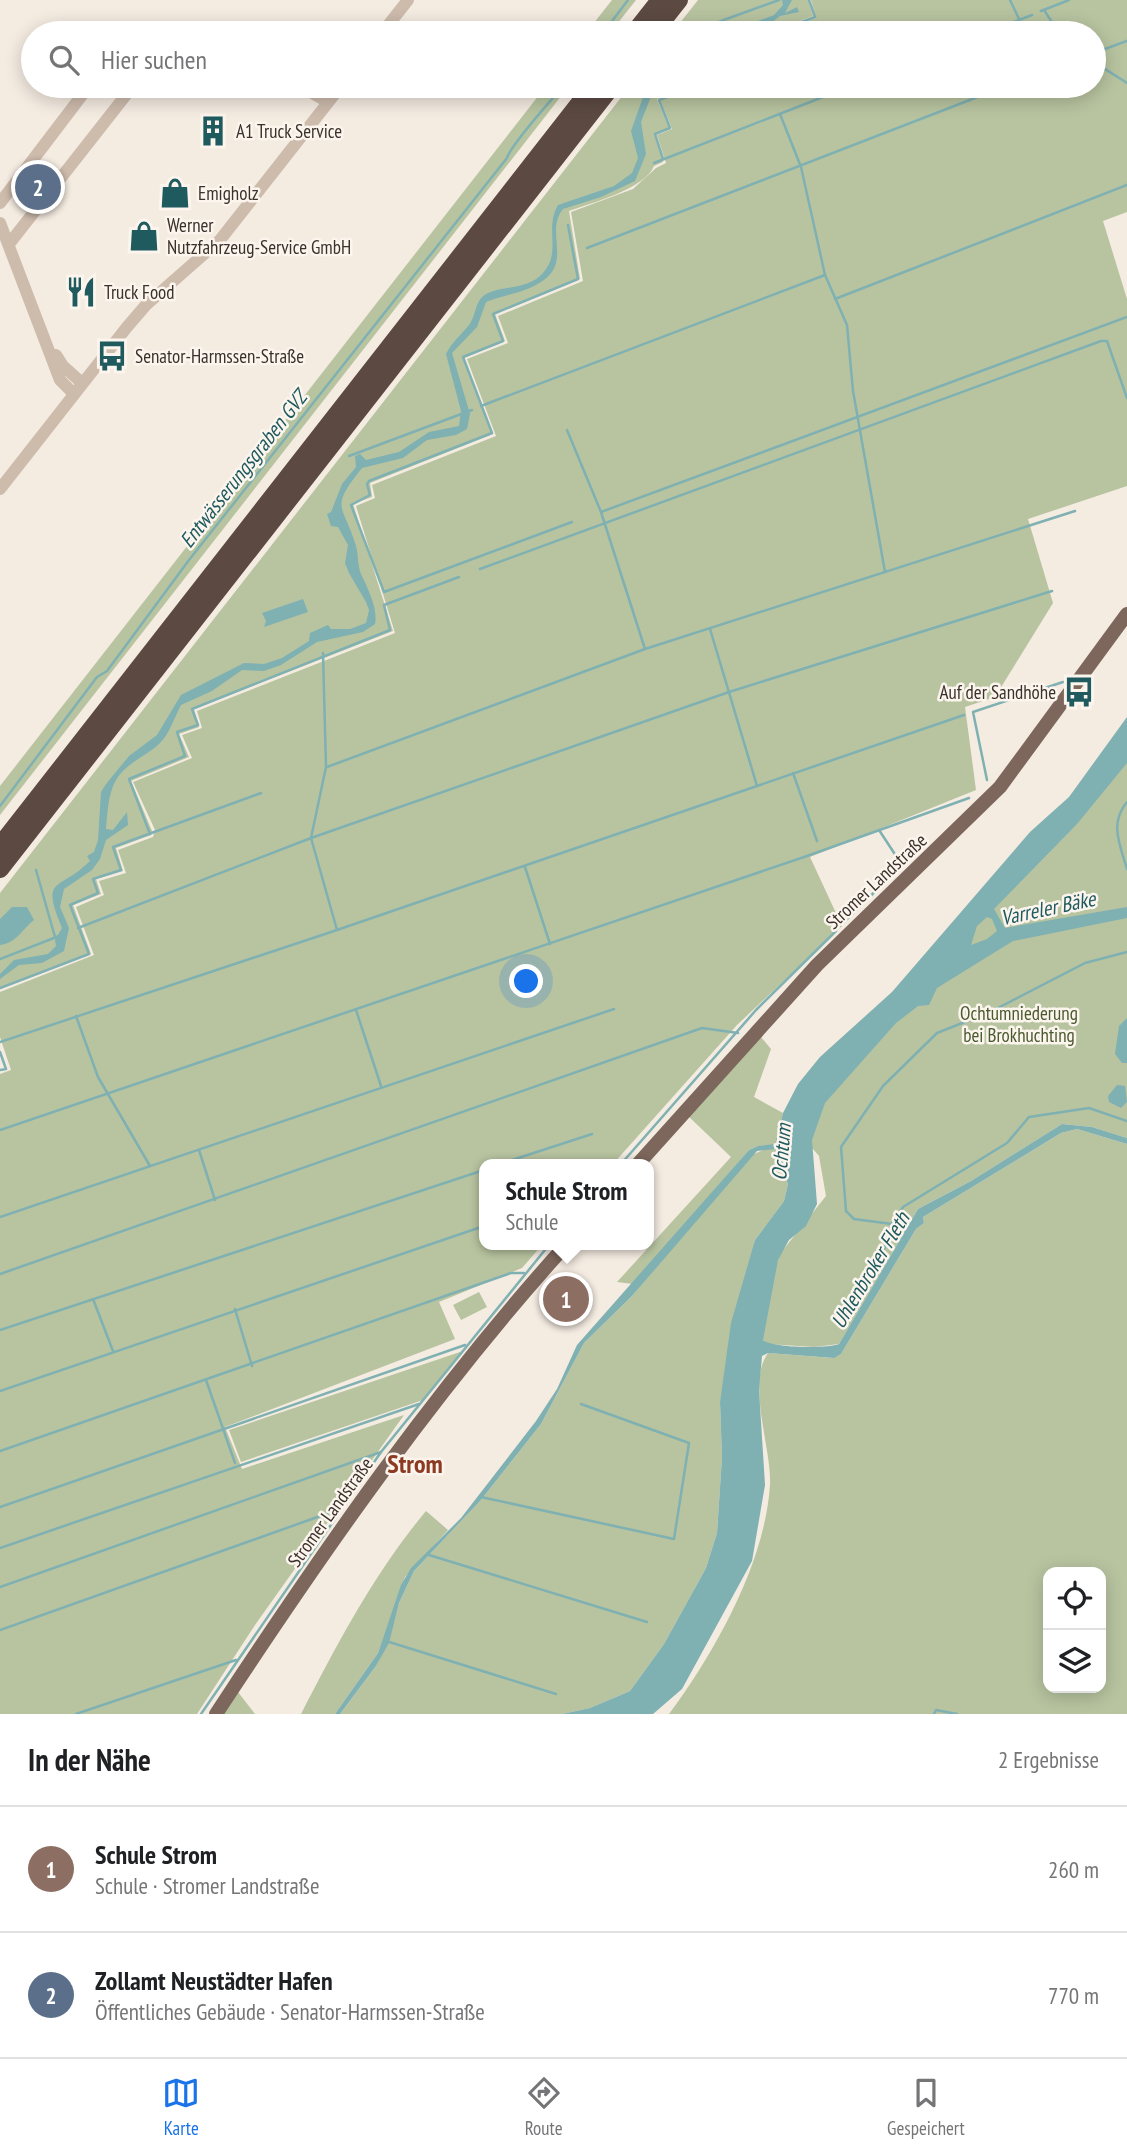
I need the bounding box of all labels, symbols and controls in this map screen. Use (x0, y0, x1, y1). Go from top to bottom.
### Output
search box (21, 21, 1106, 98)
icon: search (45, 41, 83, 79)
text: Hier suchen (101, 43, 207, 76)
building icon: A1 Truck Service (196, 114, 230, 148)
place label: A1 Truck Service (236, 119, 342, 143)
pin: 2 (15, 161, 61, 213)
shop icon: Emigholz (158, 176, 192, 210)
place label: Emigholz (198, 181, 259, 205)
place label: Werner Nutzfahrzeug-Service GmbH (167, 213, 351, 259)
shop icon: Werner Nutzfahrzeug-Service GmbH (127, 219, 161, 253)
restaurant icon: Truck Food (64, 275, 98, 309)
place label: Truck Food (104, 280, 175, 304)
bus stop icon: Senator-Harmssen-Straße (95, 339, 129, 373)
place label: Senator-Harmssen-Straße (135, 344, 304, 368)
water label: Entwässerungsgraben GVZ (173, 382, 315, 553)
bus stop icon: Auf der Sandhöhe (1062, 675, 1096, 709)
place label: Auf der Sandhöhe (939, 680, 1056, 704)
street label: Stromer Landstraße (820, 828, 932, 934)
water label: Varreler Bäke (998, 885, 1099, 931)
your location (509, 964, 543, 998)
park label: Ochtumniederung bei Brokhuchting (960, 1001, 1078, 1047)
water label: Ochtum (765, 1121, 797, 1181)
popup (479, 1159, 654, 1250)
text: Schule Strom (506, 1174, 627, 1207)
water label: Uhlenbroker Fleth (825, 1205, 916, 1333)
text: Schule (506, 1207, 559, 1236)
pin: 1 (543, 1273, 589, 1325)
district label: Strom (387, 1447, 443, 1480)
street label: Stromer Landstraße (282, 1452, 378, 1571)
map controls (1043, 1567, 1106, 1693)
button: locate (1043, 1567, 1106, 1630)
button: layers (1043, 1630, 1106, 1693)
text: In der Nähe (28, 1740, 151, 1779)
text: 2 Ergebnisse (998, 1745, 1099, 1774)
text: Schule Strom (95, 1838, 217, 1871)
text: 1 (46, 1855, 57, 1884)
text: 260 m (1048, 1855, 1099, 1884)
text: Schule · Stromer Landstraße (95, 1871, 320, 1900)
text: Zollamt Neustädter Hafen (95, 1964, 333, 1997)
text: 2 (46, 1981, 57, 2010)
text: 770 m (1048, 1981, 1099, 2010)
text: Öffentliches Gebäude · Senator-Harmssen-Straße (95, 1997, 485, 2026)
tab: Karte (162, 2074, 200, 2140)
tab: Route (525, 2074, 563, 2140)
tab: Gespeichert (887, 2074, 965, 2140)

